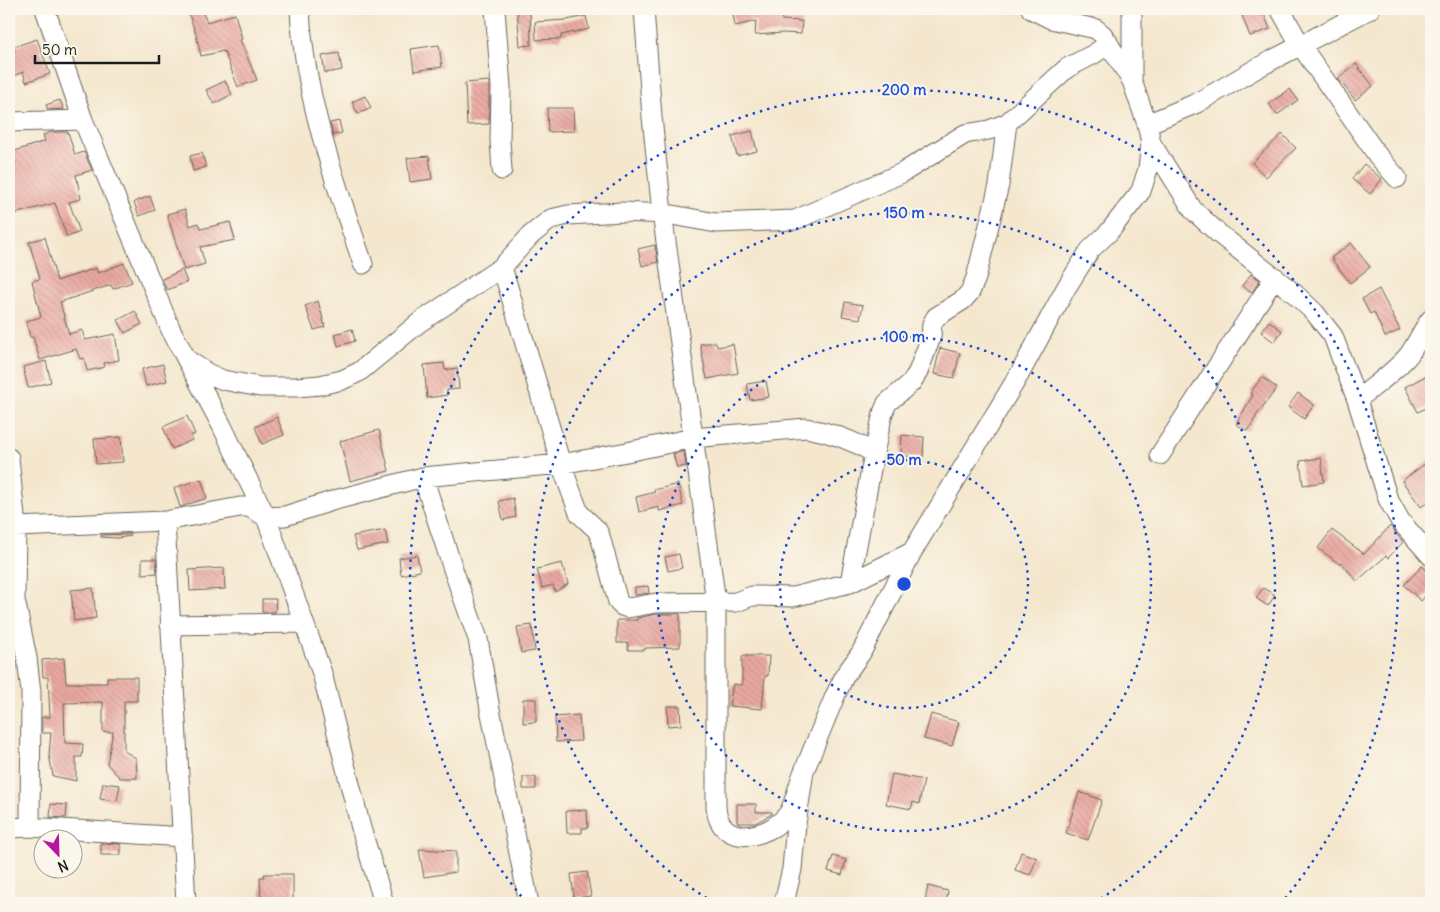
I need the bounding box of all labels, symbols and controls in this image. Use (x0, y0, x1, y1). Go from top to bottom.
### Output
scale bar (35, 32, 159, 64)
text: 50 m (42, 40, 77, 59)
text: 200 m (882, 80, 926, 99)
text: 150 m (883, 203, 925, 222)
text: 100 m (883, 327, 925, 346)
text: 50 m (886, 450, 922, 469)
centre of rings (895, 575, 913, 593)
north arrow (32, 830, 82, 880)
text: N (55, 856, 71, 876)

